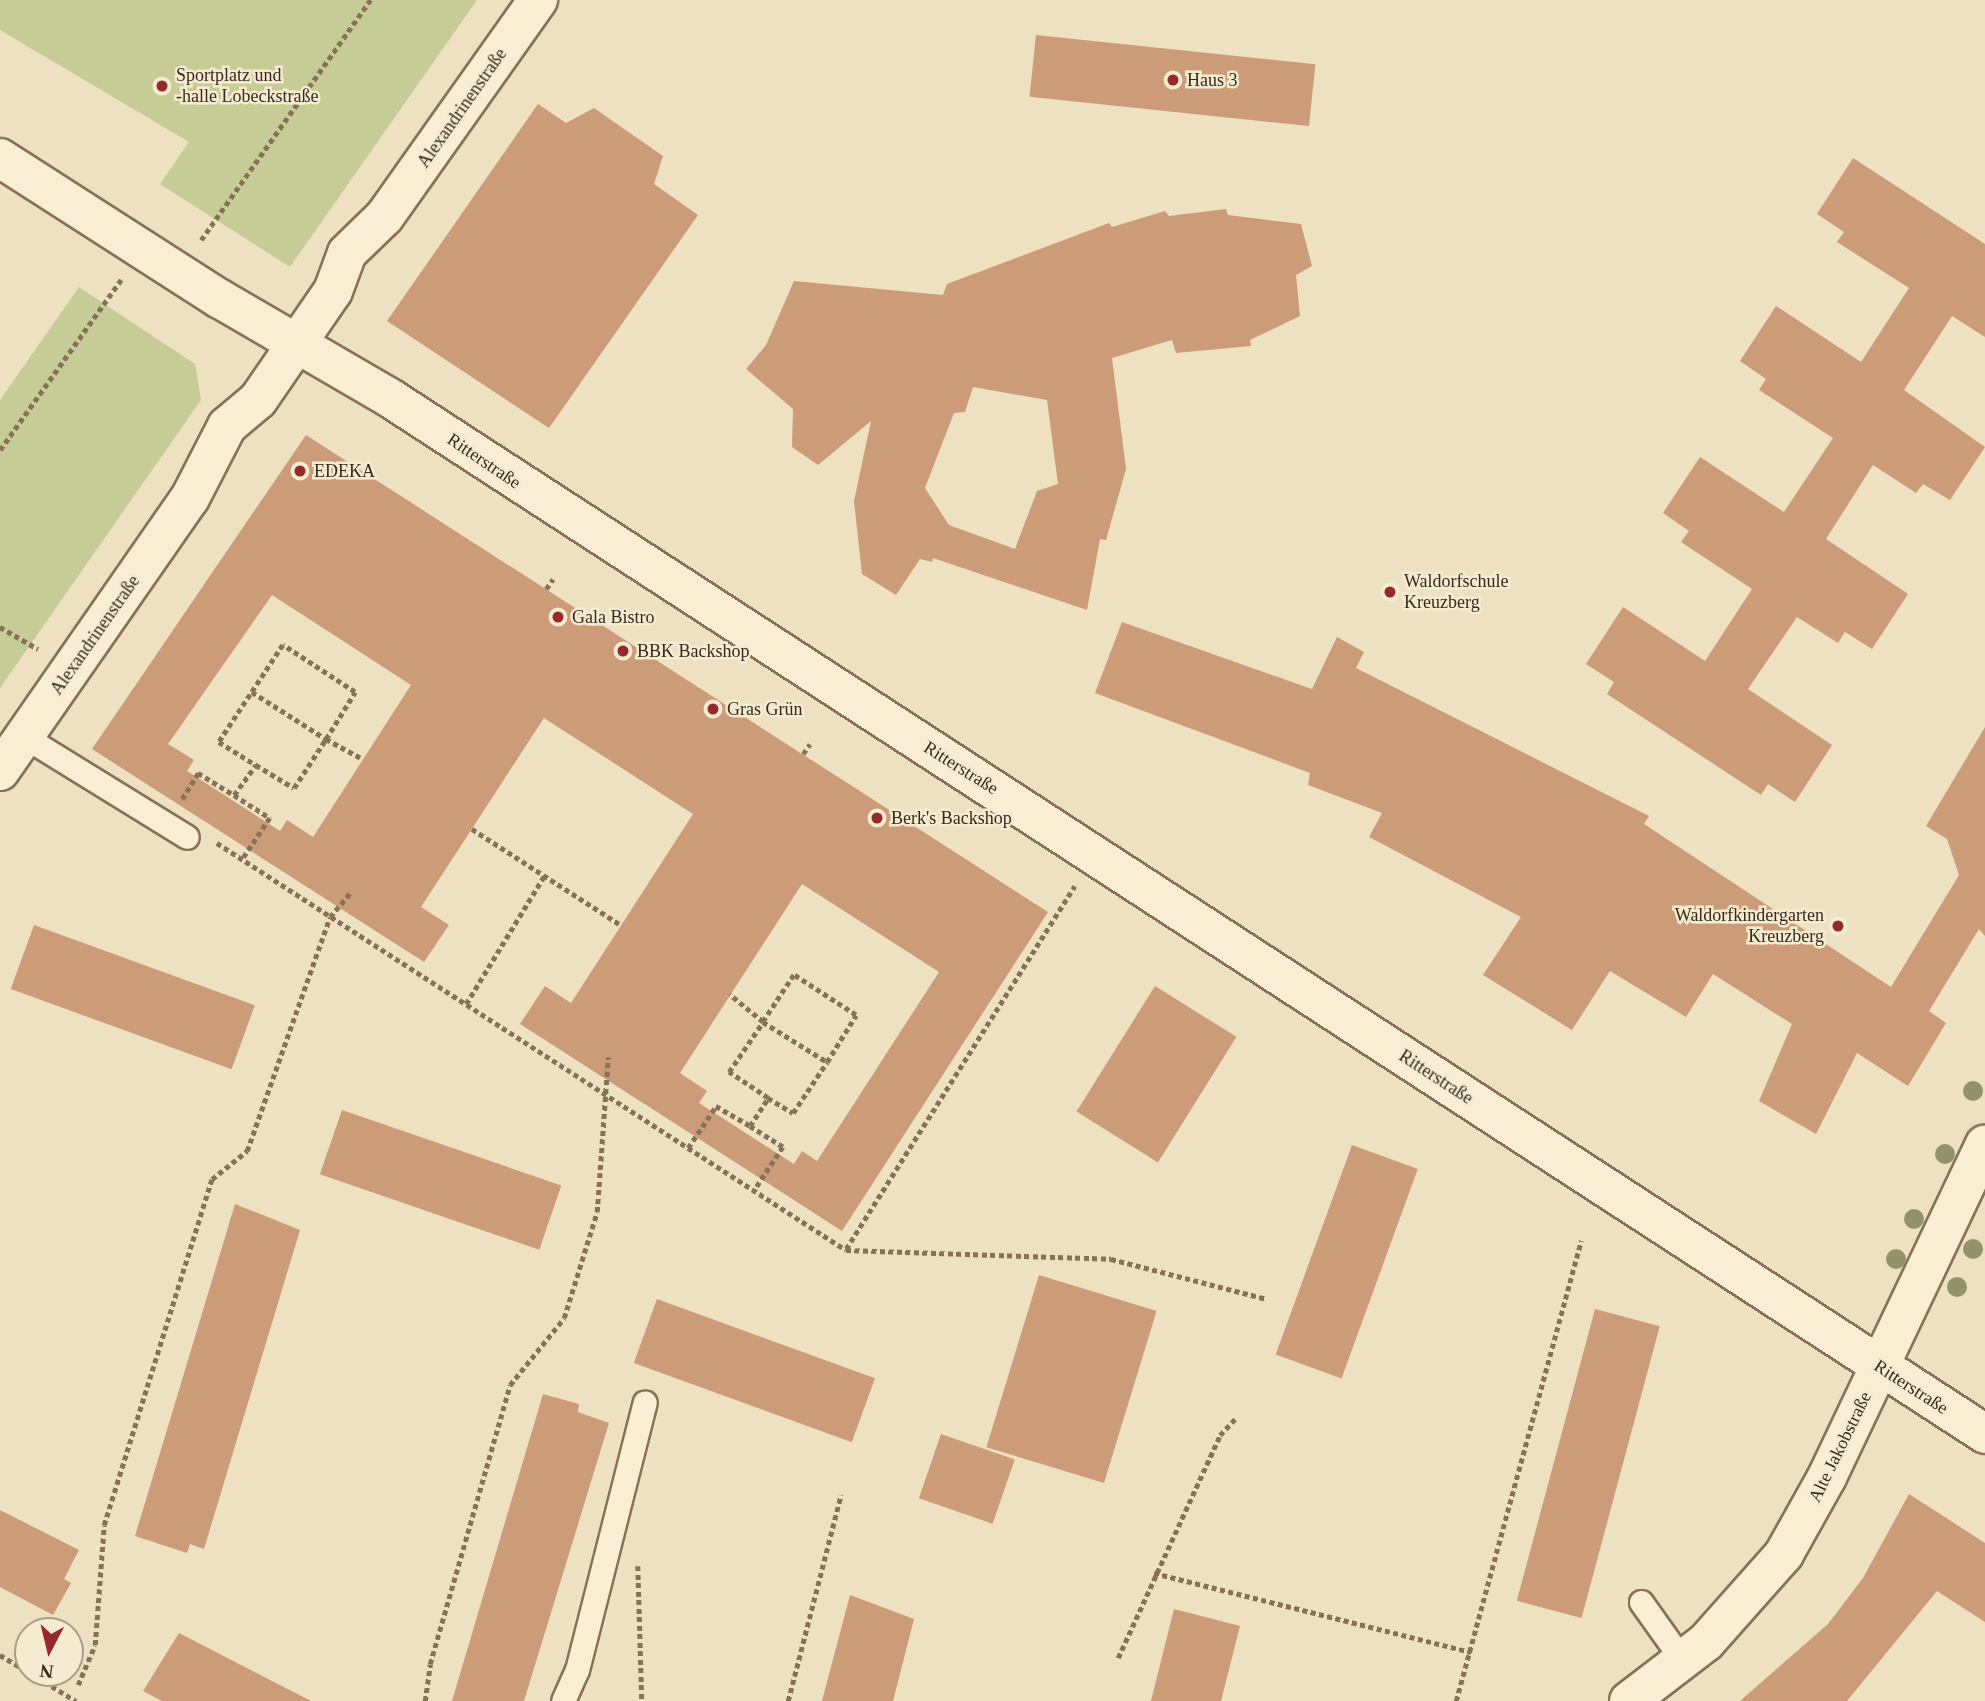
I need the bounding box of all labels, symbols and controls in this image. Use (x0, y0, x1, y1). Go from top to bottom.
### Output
street label: Alexandrinenstraße (413, 44, 511, 172)
place label: Sportplatz und -halle Lobeckstraße (176, 65, 318, 108)
place label: Haus 3 (1187, 69, 1237, 91)
marker: Haus 3 (1165, 72, 1181, 88)
marker: Sportplatz und -halle Lobeckstraße (154, 78, 170, 94)
street label: Ritterstraße (443, 429, 525, 493)
place label: EDEKA (314, 460, 375, 482)
marker: EDEKA (292, 463, 308, 479)
street label: Alexandrinenstraße (46, 571, 144, 699)
place label: Waldorfschule Kreuzberg (1404, 571, 1509, 614)
marker: Waldorfschule Kreuzberg (1382, 584, 1398, 600)
place label: Gala Bistro (572, 606, 654, 628)
marker: Gala Bistro (550, 609, 566, 625)
place label: BBK Backshop (637, 640, 750, 662)
marker: BBK Backshop (615, 643, 631, 659)
place label: Gras Grün (727, 698, 802, 720)
marker: Gras Grün (705, 701, 721, 717)
street label: Ritterstraße (920, 737, 1002, 799)
place label: Berk's Backshop (891, 807, 1012, 829)
marker: Berk's Backshop (869, 810, 885, 826)
place label: Waldorfkindergarten Kreuzberg (1675, 905, 1824, 948)
marker: Waldorfkindergarten Kreuzberg (1830, 918, 1846, 934)
street label: Ritterstraße (1395, 1045, 1477, 1109)
street label: Ritterstraße (1870, 1355, 1952, 1419)
street label: Alte Jakobstraße (1804, 1388, 1876, 1506)
north arrow (14, 1617, 84, 1687)
text: N (39, 1660, 55, 1683)

